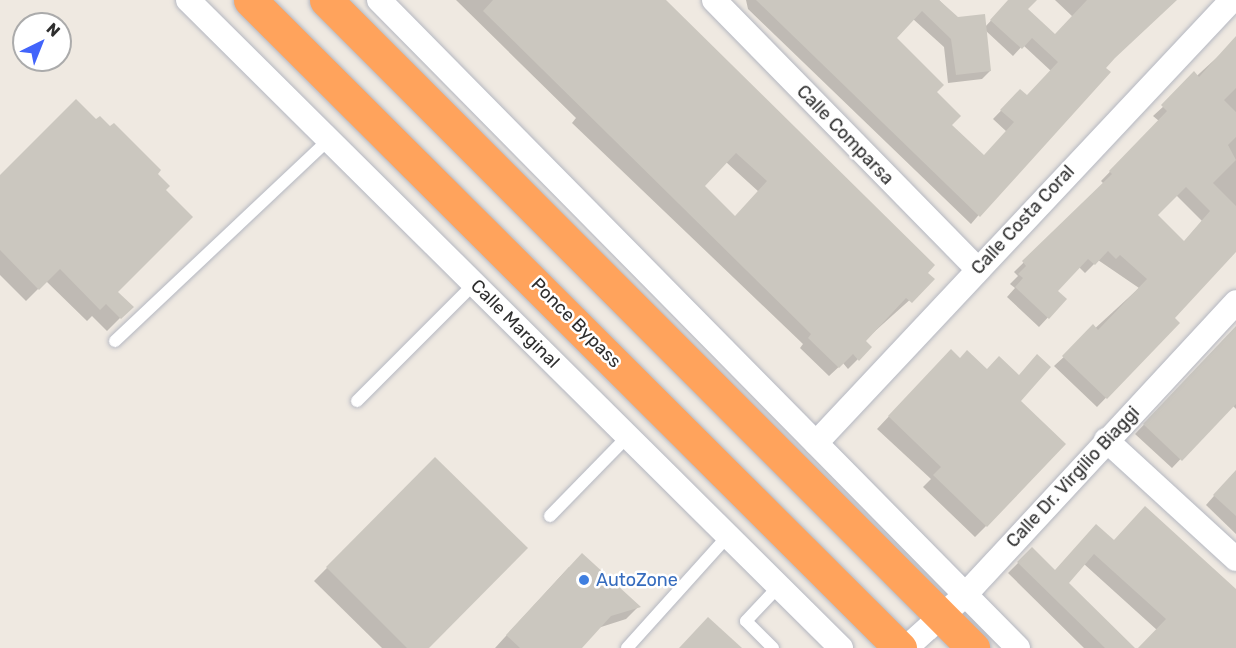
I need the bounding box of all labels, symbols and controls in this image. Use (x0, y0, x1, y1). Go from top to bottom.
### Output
north arrow (12, 12, 72, 72)
text: N (43, 19, 64, 41)
street label: Calle Comparsa (792, 81, 898, 189)
street label: Calle Costa Coral (967, 161, 1079, 279)
street label: Ponce Bypass (527, 274, 625, 372)
street label: Calle Marginal (466, 275, 564, 373)
street label: Calle Dr. Virgilio Biaggi (1002, 402, 1144, 552)
place label: AutoZone (596, 569, 678, 591)
marker: AutoZone (577, 573, 591, 587)

